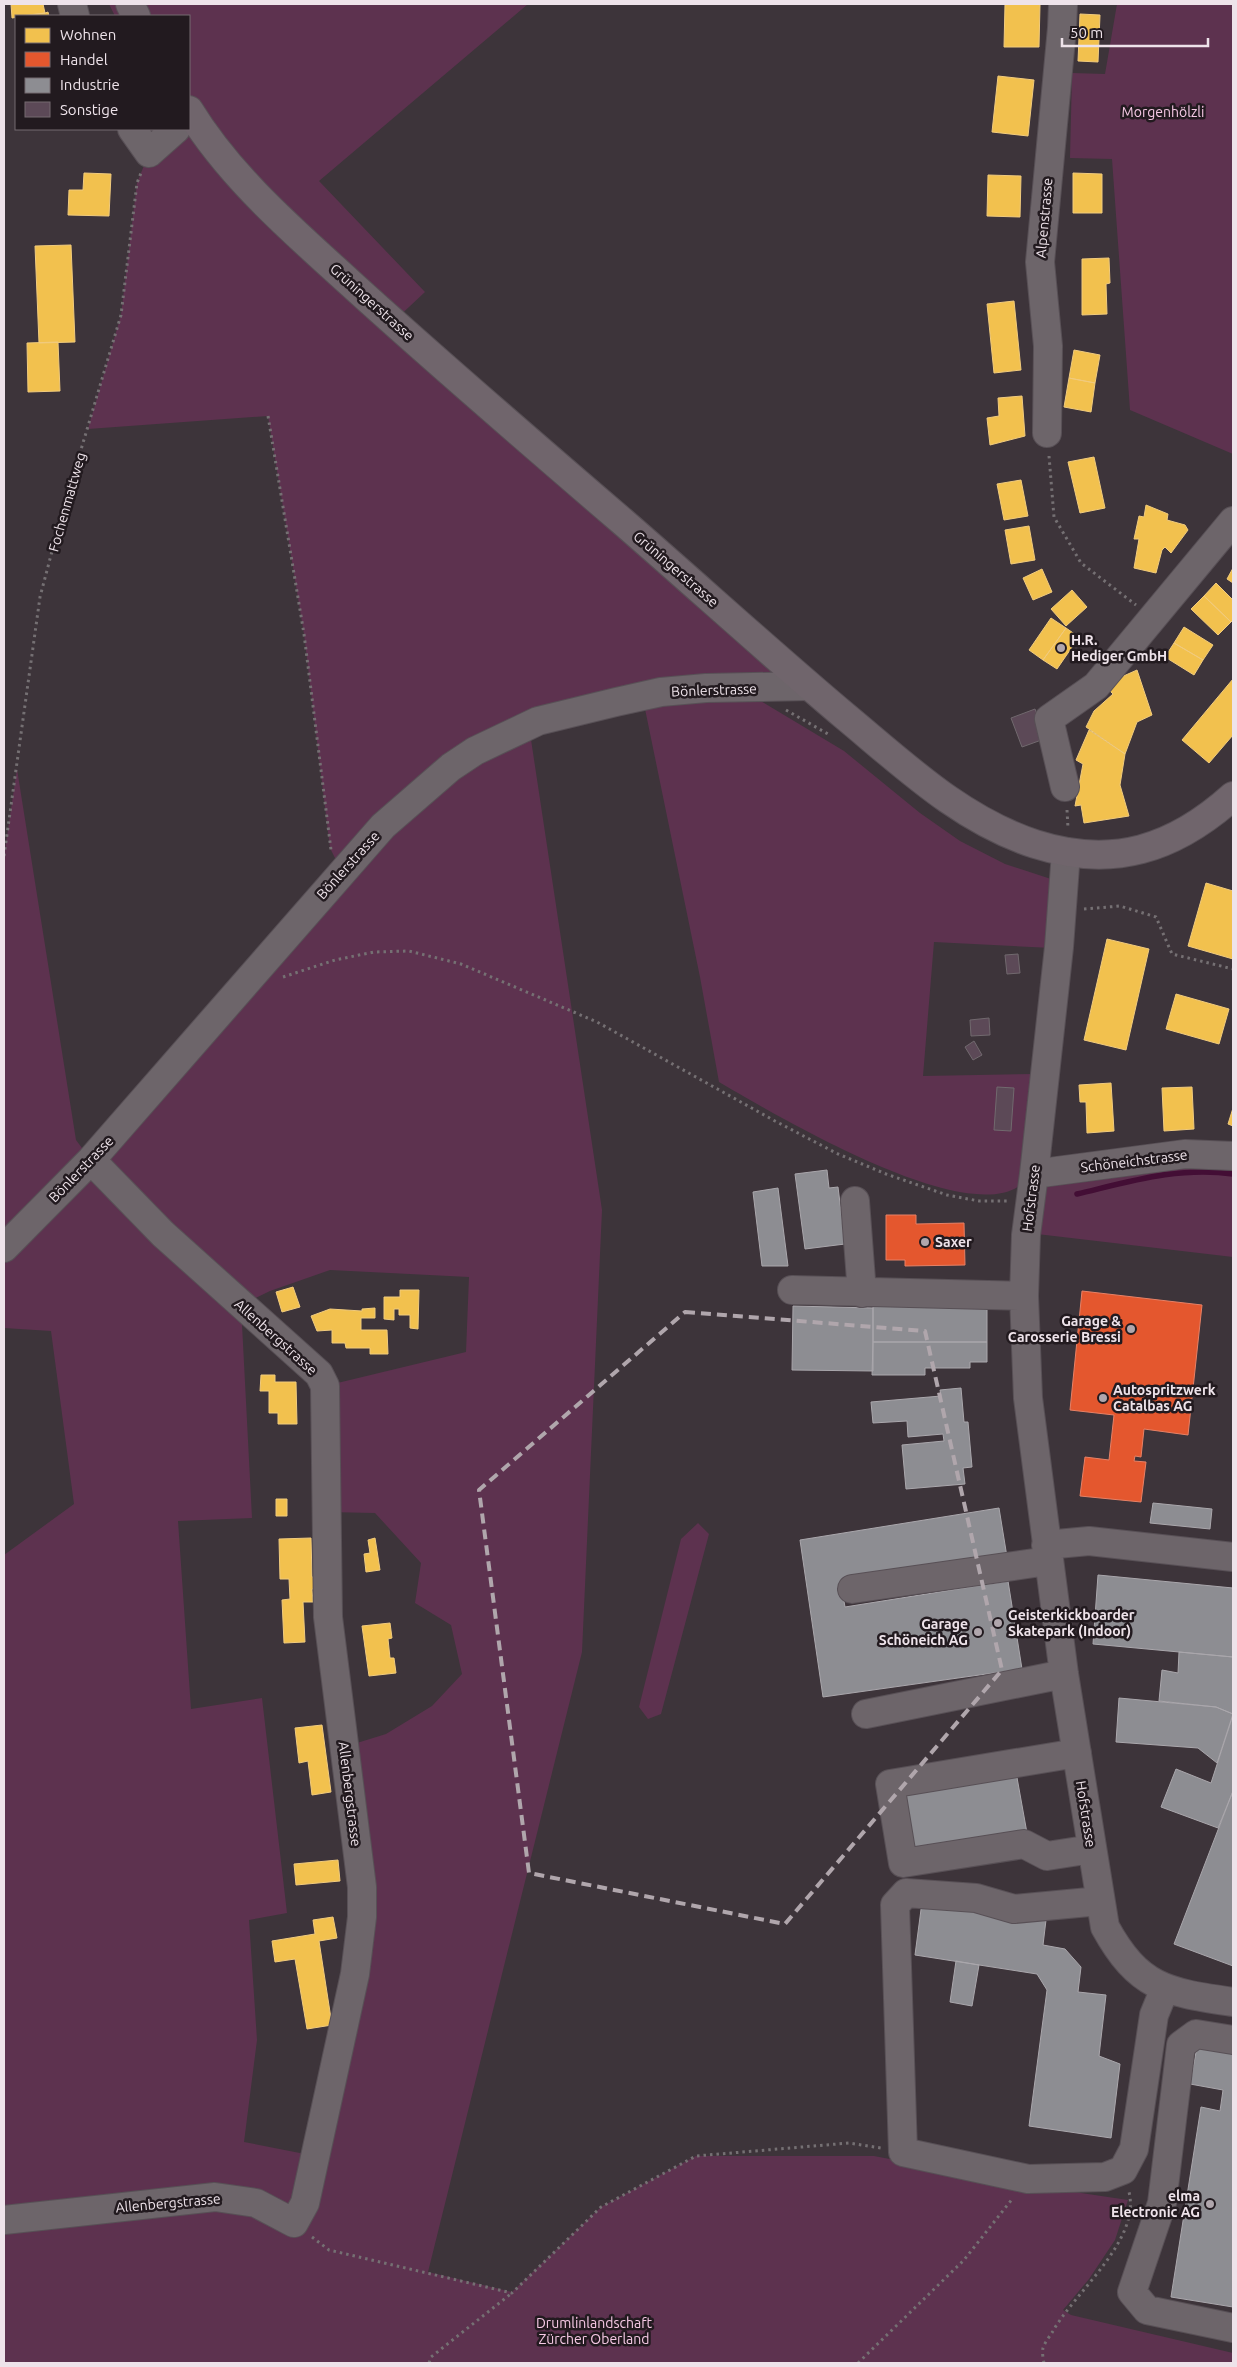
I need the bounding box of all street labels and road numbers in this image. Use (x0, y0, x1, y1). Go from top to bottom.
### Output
street label: Alpenstrasse (1033, 177, 1055, 259)
street label: Grüningerstrasse (327, 260, 417, 344)
street label: Fochenmattweg (45, 450, 89, 554)
street label: Grüningerstrasse (630, 528, 722, 610)
street label: Bönlerstrasse (671, 681, 757, 699)
street label: Bönlerstrasse (313, 828, 383, 902)
street label: Bönlerstrasse (45, 1133, 117, 1205)
street label: Schöneichstrasse (1080, 1147, 1188, 1175)
street label: Hofstrasse (1019, 1164, 1043, 1232)
street label: Allenbergstrasse (231, 1296, 321, 1378)
street label: Allenbergstrasse (336, 1741, 364, 1847)
street label: Hofstrasse (1073, 1780, 1099, 1848)
street label: Allenbergstrasse (115, 2190, 221, 2216)

